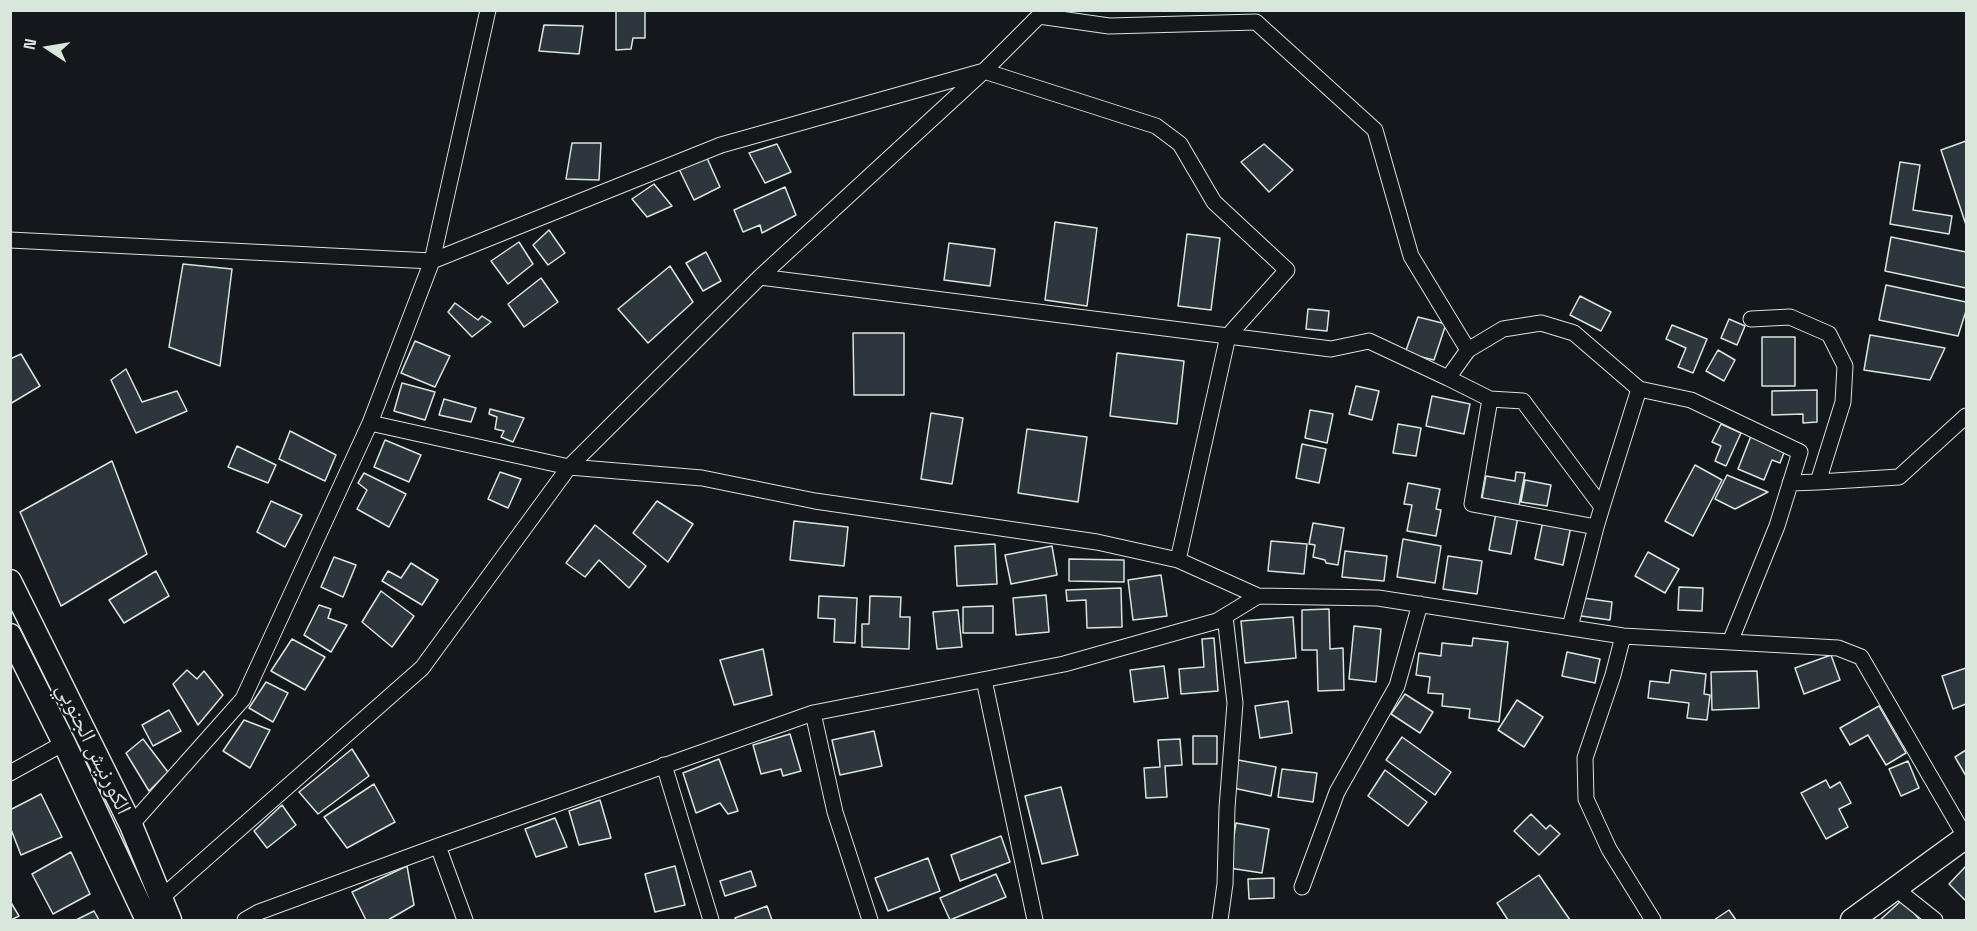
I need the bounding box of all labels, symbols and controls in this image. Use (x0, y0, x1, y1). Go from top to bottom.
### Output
north arrow (18, 18, 78, 78)
text: N (19, 37, 41, 52)
street label: الكورنيش الجنوبي (50, 679, 136, 819)

